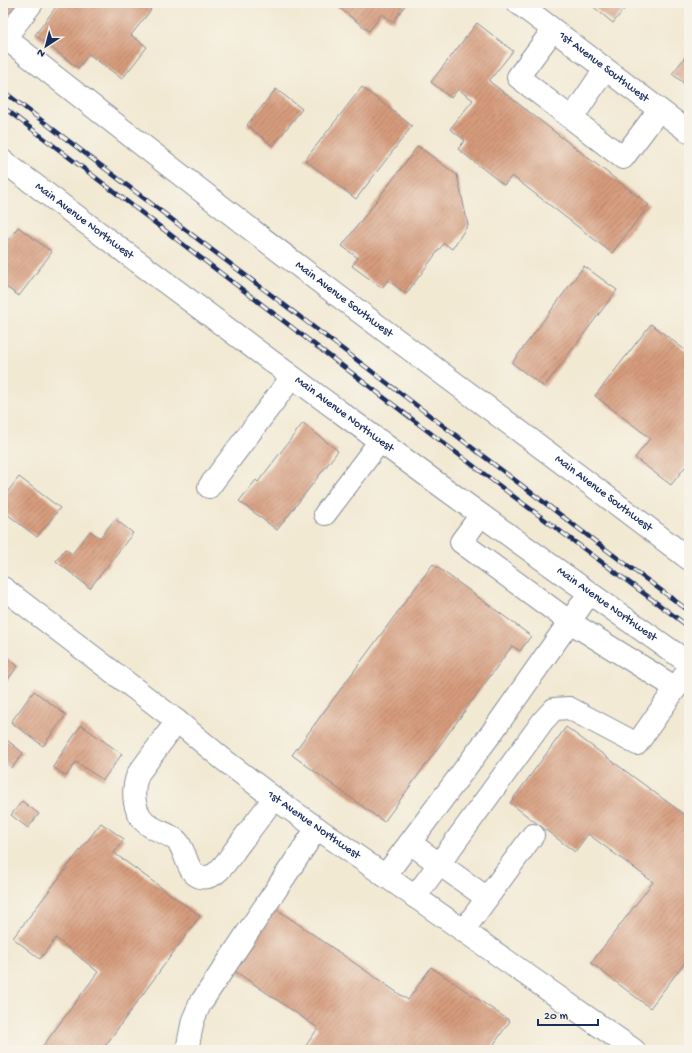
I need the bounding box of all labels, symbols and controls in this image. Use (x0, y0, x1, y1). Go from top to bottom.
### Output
north arrow (26, 26, 66, 66)
street label: 1st Avenue Southwest (555, 28, 652, 107)
text: N (35, 46, 48, 59)
street label: Main Avenue Northwest (32, 180, 137, 264)
street label: Main Avenue Southwest (292, 259, 396, 342)
street label: Main Avenue Northwest (292, 374, 397, 457)
street label: Main Avenue Southwest (552, 453, 656, 536)
street label: Main Avenue Northwest (554, 564, 660, 646)
street label: 1st Avenue Northwest (263, 787, 364, 864)
scale bar (538, 1001, 598, 1027)
text: 20 m (544, 1010, 569, 1024)

